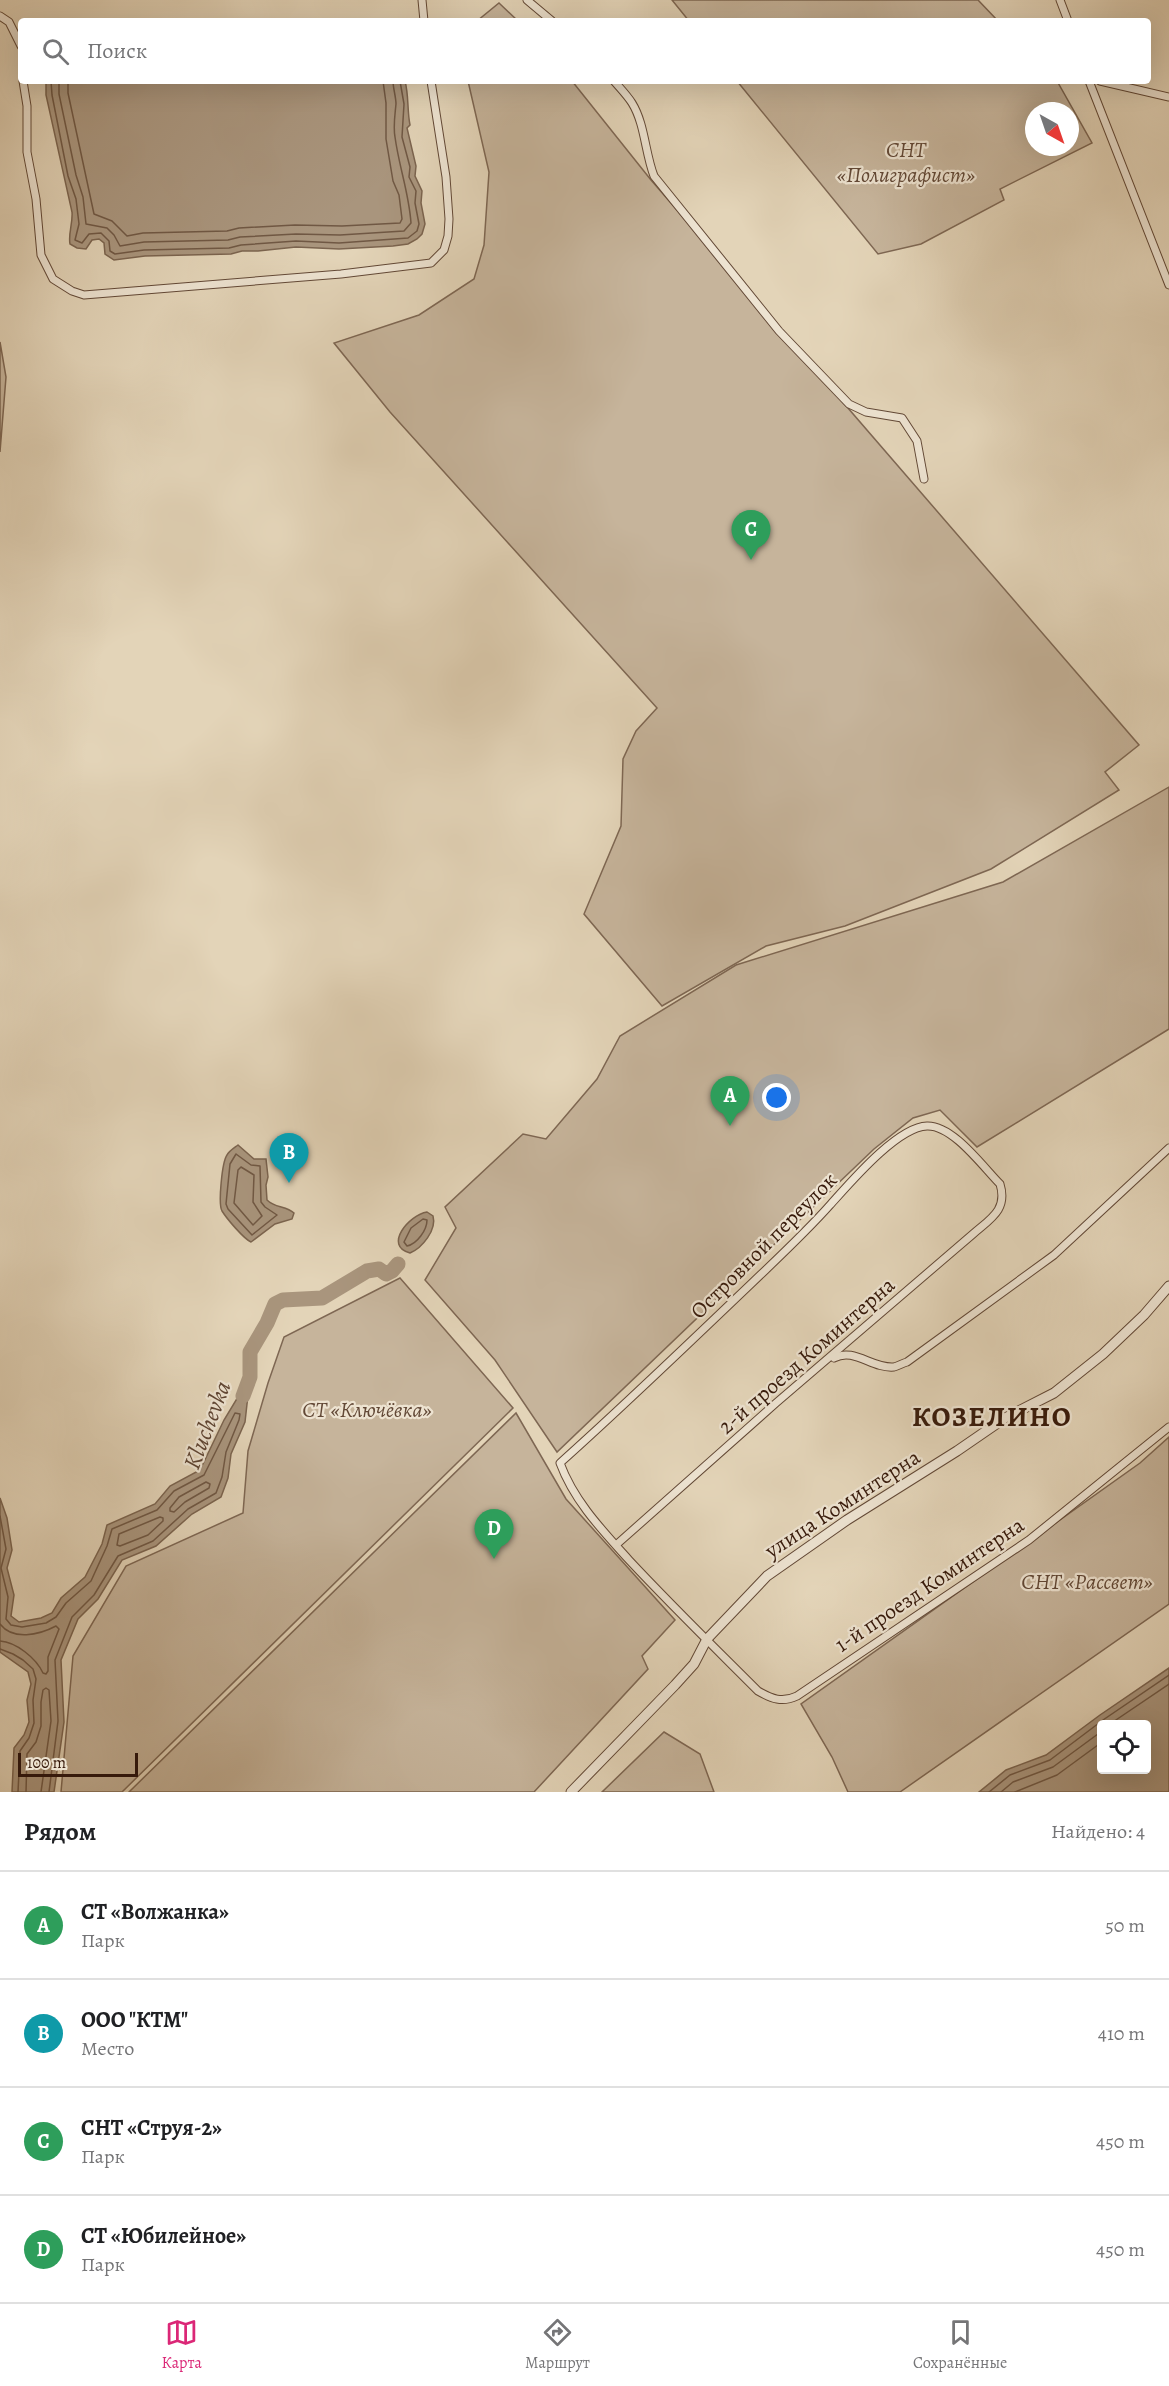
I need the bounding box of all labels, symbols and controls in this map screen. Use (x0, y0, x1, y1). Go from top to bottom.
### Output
search box (18, 18, 1151, 84)
icon: search (39, 35, 72, 68)
text: Поиск (87, 36, 147, 66)
north arrow (1025, 102, 1079, 156)
park label: СНТ «Полиграфист» (837, 135, 975, 190)
pin: C (732, 510, 771, 560)
pin: A (710, 1076, 750, 1126)
your location (762, 1083, 791, 1112)
pin: B (270, 1134, 308, 1183)
street label: Островной переулок (684, 1166, 844, 1326)
street label: 2-й проезд Коминтерна (712, 1270, 902, 1441)
water label: Kluchevka (176, 1376, 238, 1474)
park label: СТ «Ключёвка» (302, 1395, 432, 1425)
district label: КОЗЕЛИНО (912, 1398, 1072, 1436)
street label: улица Коминтерна (758, 1442, 927, 1566)
pin: D (474, 1510, 514, 1559)
street label: 1-й проезд Коминтерна (829, 1510, 1031, 1659)
park label: СНТ «Рассвет» (1021, 1567, 1153, 1597)
map controls (1097, 1720, 1151, 1774)
button: locate (1097, 1720, 1151, 1774)
scale bar (18, 1750, 138, 1778)
text: 100 m (27, 1752, 66, 1774)
text: Рядом (24, 1814, 96, 1849)
text: Найдено: 4 (1051, 1818, 1145, 1845)
text: СТ «Волжанка» (81, 1897, 229, 1927)
text: A (37, 1912, 50, 1939)
text: 50 m (1105, 1912, 1145, 1939)
text: Парк (81, 1927, 125, 1954)
text: ООО "КТМ" (81, 2005, 188, 2035)
text: B (37, 2020, 50, 2047)
text: 410 m (1098, 2020, 1145, 2047)
text: Место (81, 2035, 134, 2062)
text: СНТ «Струя-2» (81, 2113, 222, 2143)
text: C (37, 2128, 50, 2155)
text: 450 m (1096, 2128, 1145, 2155)
text: Парк (81, 2143, 125, 2170)
text: СТ «Юбилейное» (81, 2221, 246, 2251)
text: D (37, 2236, 50, 2263)
text: 450 m (1096, 2236, 1145, 2263)
text: Парк (81, 2251, 125, 2278)
tab: Карта (162, 2316, 202, 2374)
tab: Маршрут (525, 2316, 590, 2374)
tab: Сохранённые (913, 2316, 1007, 2374)

